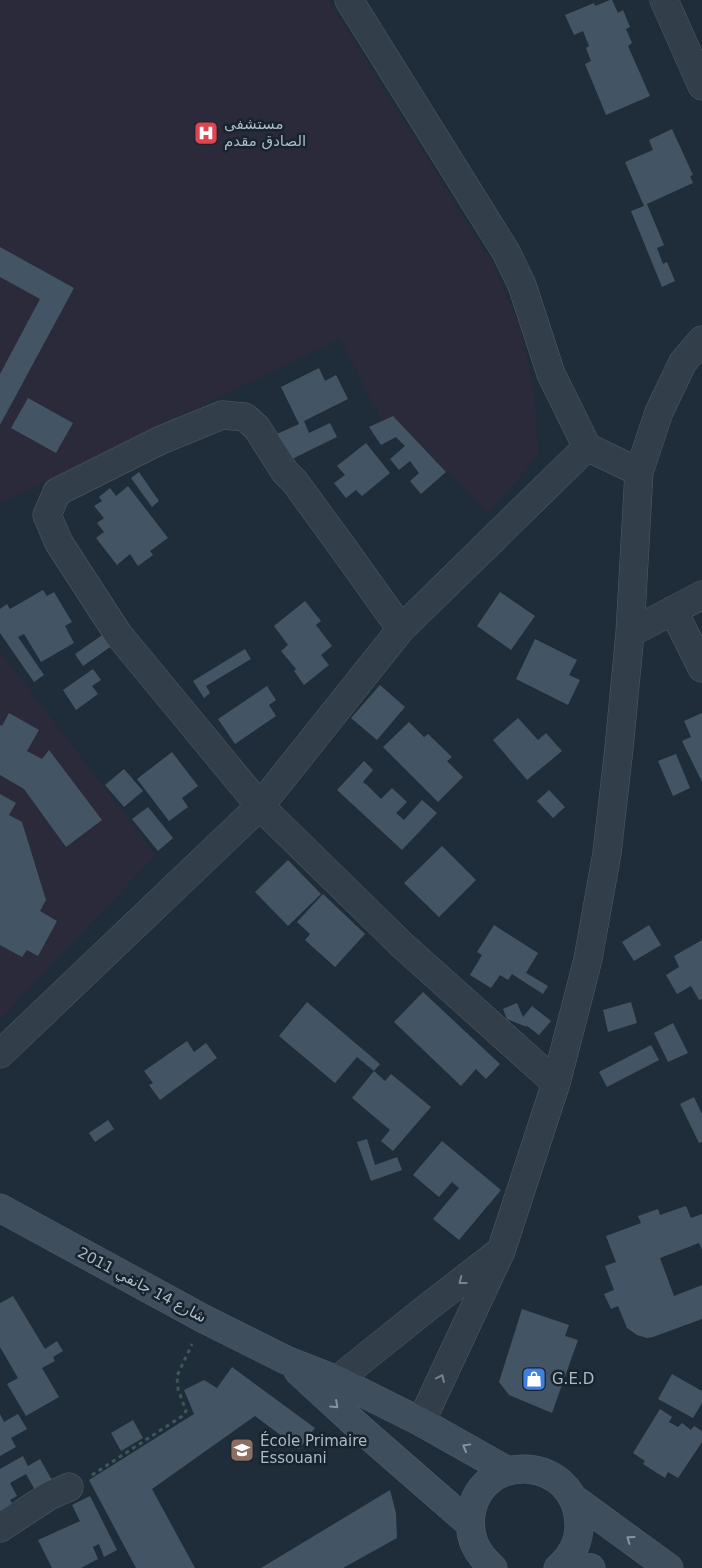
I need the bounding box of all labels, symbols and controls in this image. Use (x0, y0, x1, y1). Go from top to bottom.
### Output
place label: مستشفى الصادق مقدم (224, 115, 306, 150)
hospital icon: مستشفى الصادق مقدم (193, 120, 219, 146)
street label: شارع 14 جانفي 2011 (74, 1243, 209, 1327)
one-way arrow (459, 1275, 468, 1283)
shop icon: G.E.D (521, 1366, 547, 1392)
place label: G.E.D (552, 1370, 594, 1388)
one-way arrow (435, 1374, 446, 1383)
one-way arrow (329, 1399, 338, 1408)
place label: École Primaire Essouani (260, 1431, 367, 1467)
school or university icon: École Primaire Essouani (229, 1437, 255, 1463)
one-way arrow (462, 1443, 471, 1453)
one-way arrow (626, 1536, 636, 1545)

